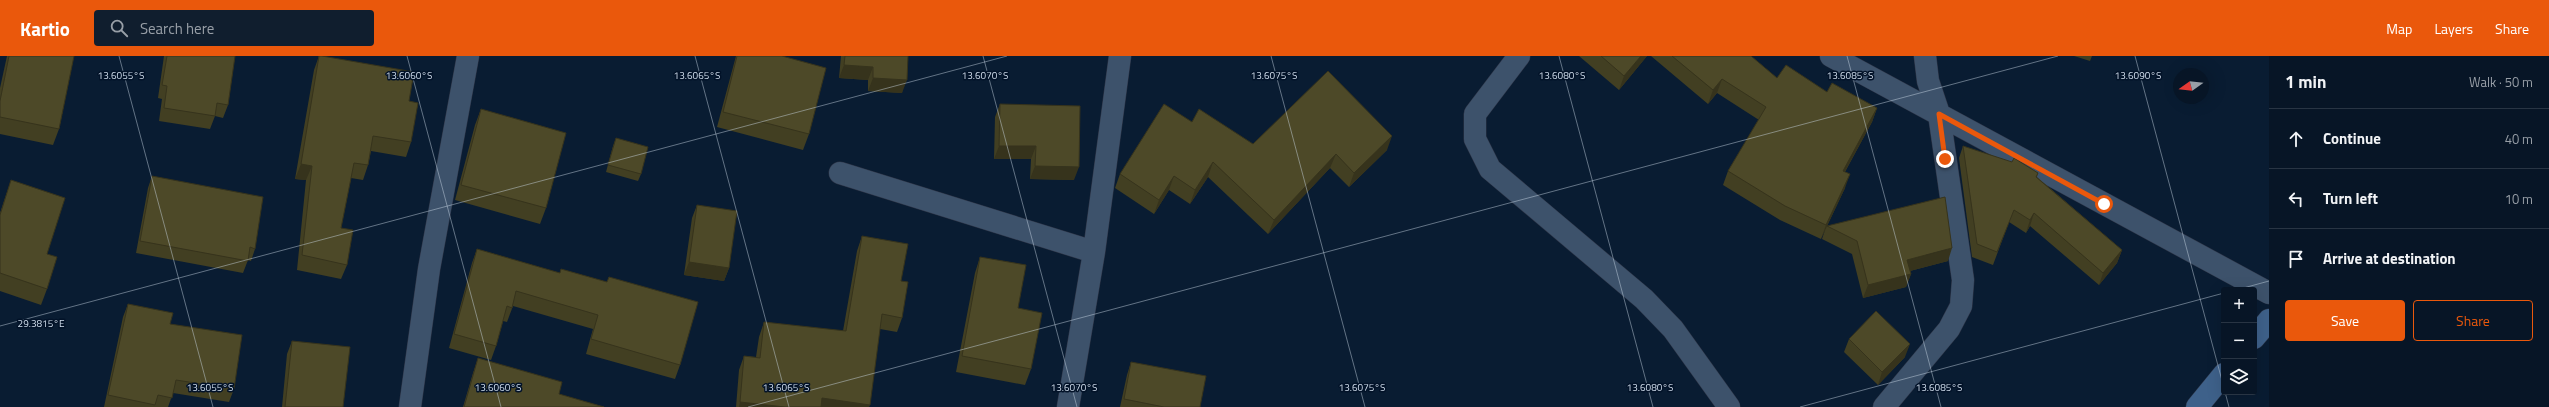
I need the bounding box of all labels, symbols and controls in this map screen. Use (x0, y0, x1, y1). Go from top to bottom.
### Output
search box (94, 10, 374, 46)
text: Kartio (20, 14, 70, 43)
icon: search (108, 17, 130, 39)
text: Search here (140, 17, 214, 40)
text: Map (2386, 18, 2412, 39)
text: Layers (2434, 18, 2473, 39)
text: Share (2495, 18, 2529, 39)
text: 13.6055°S (98, 68, 144, 83)
text: 13.6060°S (386, 68, 432, 83)
text: 13.6065°S (674, 68, 720, 83)
text: 13.6070°S (962, 68, 1008, 83)
text: 13.6075°S (1251, 68, 1297, 83)
text: 13.6080°S (1539, 68, 1585, 83)
text: 13.6085°S (1827, 68, 1873, 83)
text: 13.6090°S (2115, 68, 2161, 83)
north arrow (2173, 68, 2209, 104)
text: 1 min (2285, 69, 2326, 95)
text: Walk · 50 m (2469, 72, 2533, 92)
text: Continue (2323, 127, 2381, 150)
icon: ahead (2285, 128, 2307, 150)
text: 40 m (2505, 129, 2533, 149)
route end (1936, 150, 1954, 168)
text: Turn left (2323, 187, 2378, 210)
icon: left (2285, 188, 2307, 210)
text: 10 m (2505, 189, 2533, 209)
route start (2095, 195, 2113, 213)
text: Arrive at destination (2323, 247, 2456, 270)
icon: arrive (2285, 248, 2307, 270)
map controls (2221, 287, 2257, 395)
button: + (2221, 287, 2257, 323)
button: Save (2285, 300, 2405, 341)
button: Share (2413, 300, 2533, 341)
text: 29.3815°E (18, 316, 65, 331)
button: − (2221, 323, 2257, 359)
button: layers (2221, 359, 2257, 395)
text: 13.6055°S (187, 380, 233, 395)
text: 13.6060°S (475, 380, 521, 395)
text: 13.6065°S (763, 380, 809, 395)
text: 13.6070°S (1051, 380, 1097, 395)
text: 13.6075°S (1339, 380, 1385, 395)
text: 13.6080°S (1627, 380, 1673, 395)
text: 13.6085°S (1916, 380, 1962, 395)

